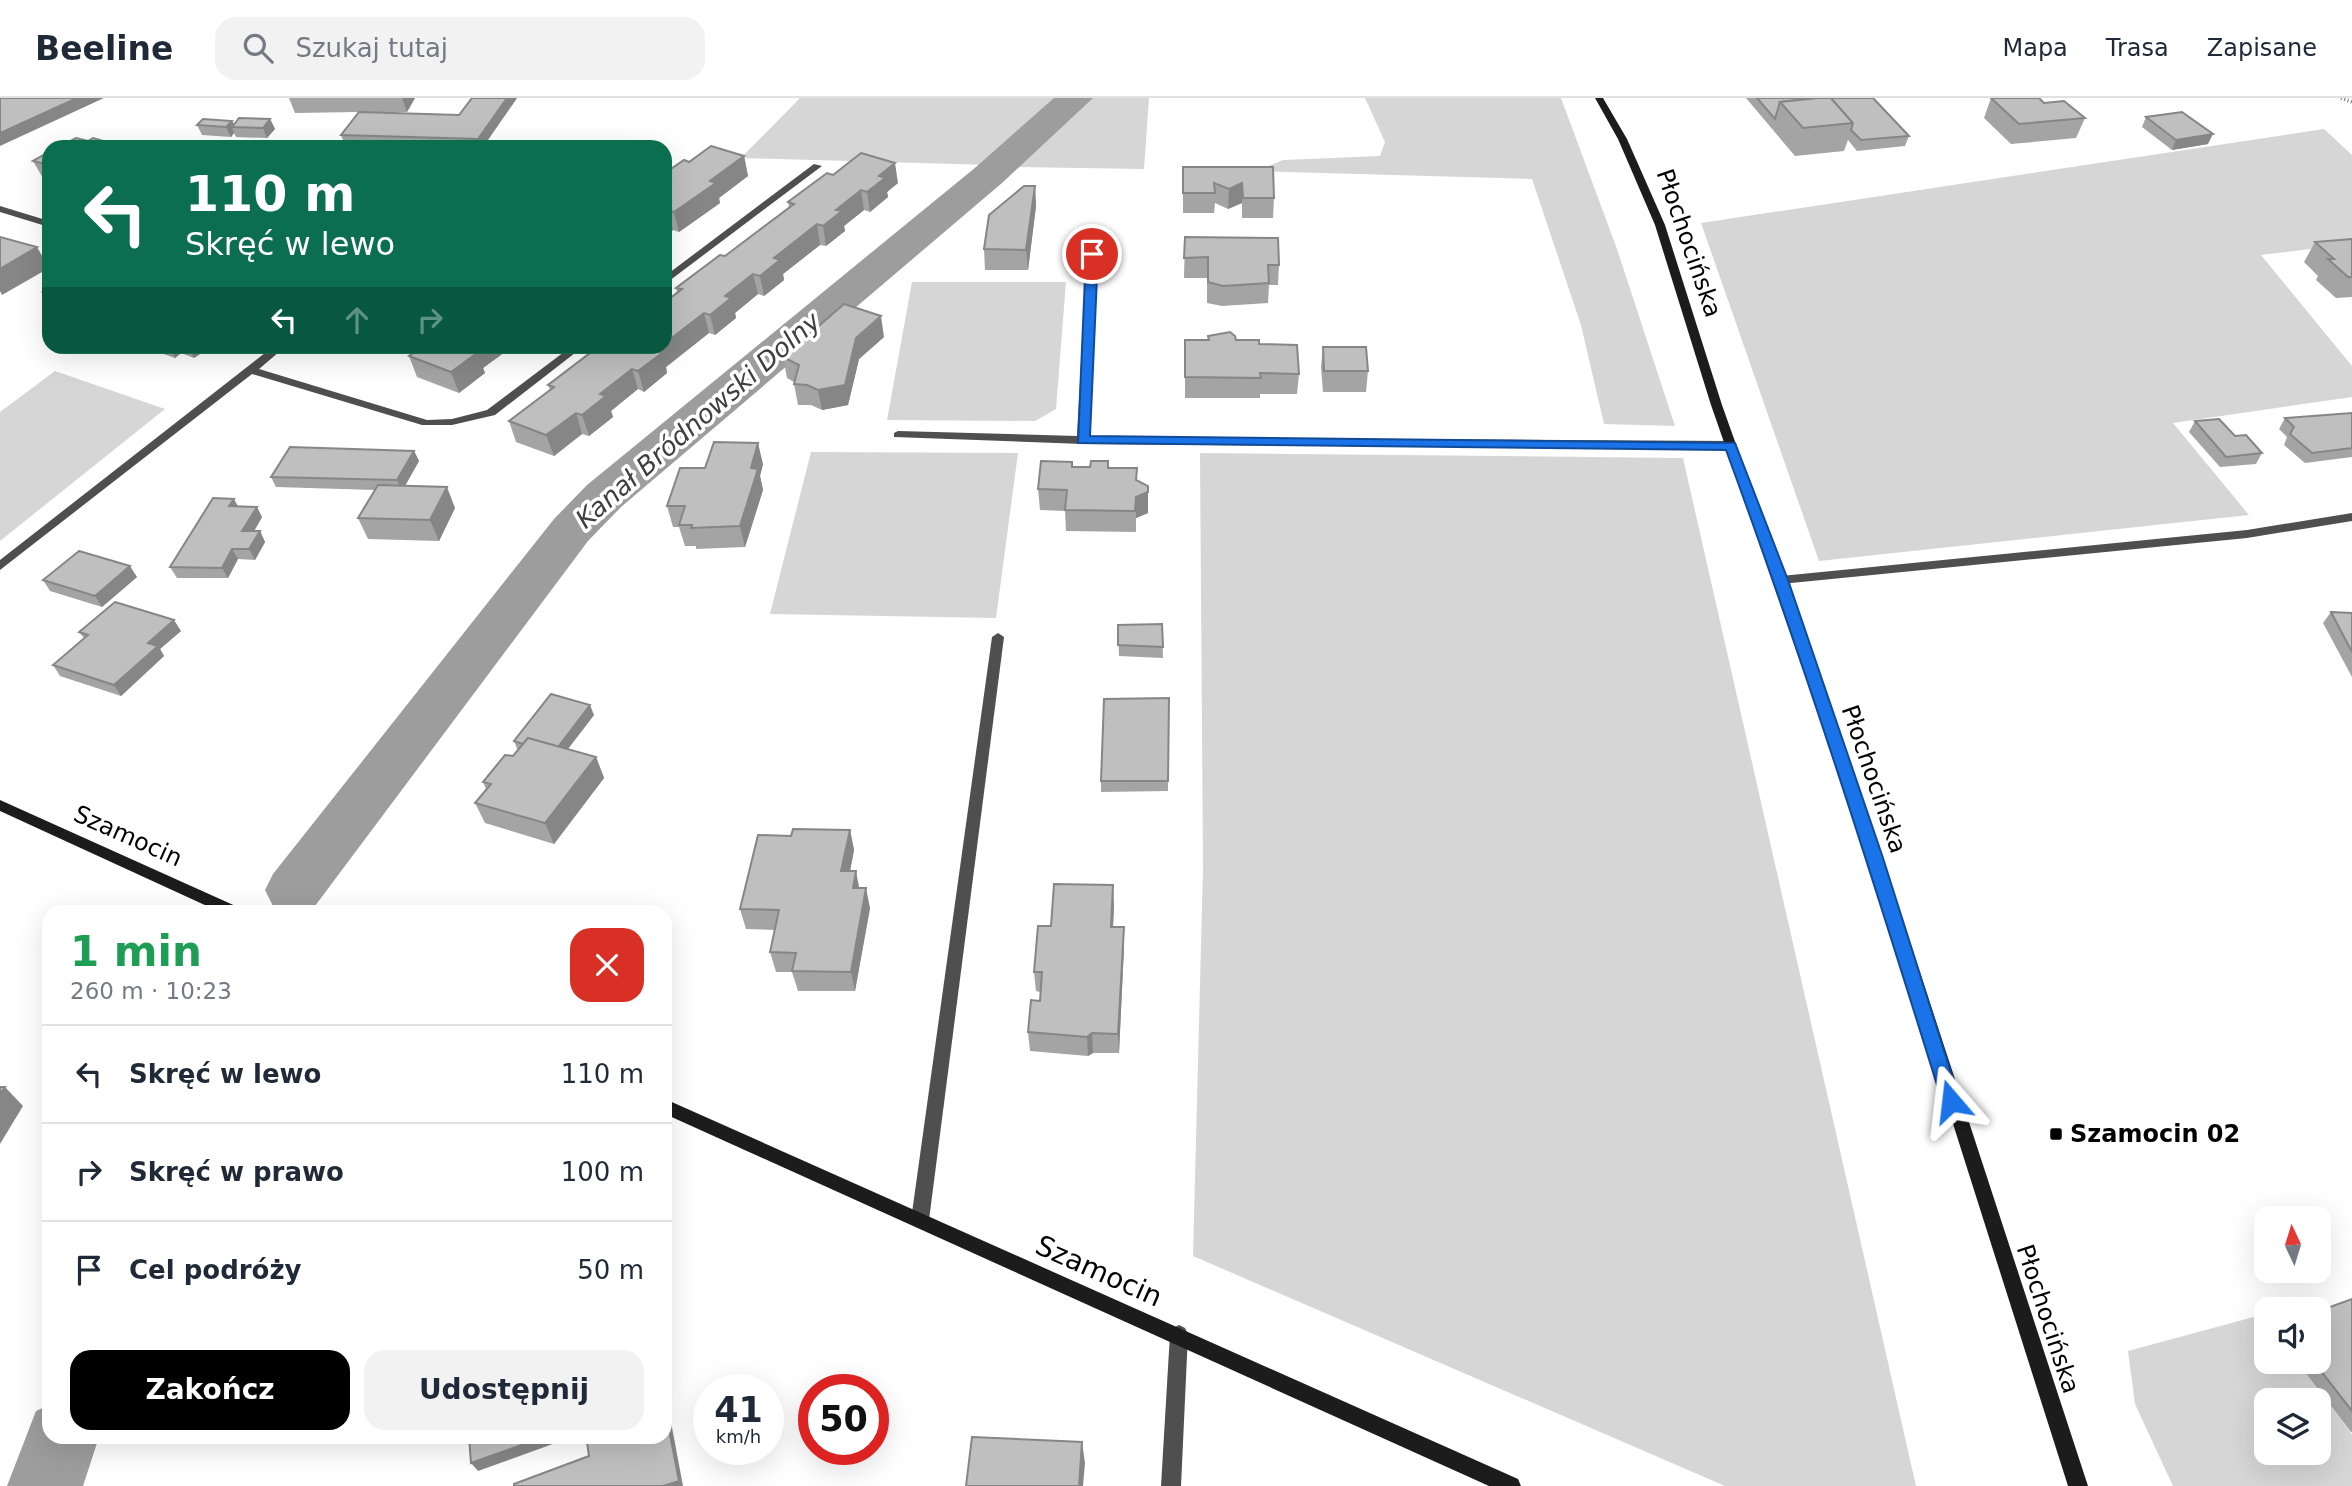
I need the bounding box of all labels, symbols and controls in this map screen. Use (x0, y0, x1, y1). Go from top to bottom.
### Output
search box (215, 17, 705, 80)
text: Beeline (35, 29, 173, 68)
icon: search (239, 29, 277, 67)
text: Szukaj tutaj (295, 33, 448, 63)
text: Mapa (2002, 34, 2068, 62)
text: Trasa (2106, 34, 2169, 62)
text: Zapisane (2207, 34, 2317, 62)
street label: Płochocińska (1651, 165, 1727, 321)
text: 110 m (185, 166, 355, 223)
icon: left (70, 168, 161, 259)
pin (1062, 224, 1122, 284)
text: Skręć w lewo (185, 225, 395, 263)
icon: arrive (1073, 235, 1111, 273)
icon: left (265, 301, 303, 339)
icon: ahead (338, 301, 376, 339)
icon: right (411, 301, 449, 339)
water label: Kanał Bródnowski Dolny (570, 305, 827, 534)
street label: Płochocińska (1836, 701, 1912, 857)
street label: Szamocin (69, 800, 187, 872)
text: 1 min (70, 927, 202, 976)
button: close (570, 928, 644, 1002)
text: 260 m · 10:23 (70, 978, 232, 1004)
icon: left (70, 1055, 108, 1093)
text: Skręć w lewo (129, 1059, 321, 1089)
text: 110 m (561, 1059, 644, 1089)
position arrow (1914, 1064, 1988, 1138)
place label: Szamocin 02 (2070, 1120, 2240, 1148)
marker: Szamocin 02 (2048, 1126, 2064, 1142)
icon: right (70, 1153, 108, 1191)
text: Skręć w prawo (129, 1157, 344, 1187)
text: 100 m (561, 1157, 644, 1187)
north arrow (2254, 1206, 2331, 1283)
map controls (2254, 1206, 2331, 1465)
street label: Szamocin (1031, 1228, 1167, 1314)
street label: Płochocińska (2011, 1241, 2085, 1397)
icon: arrive (70, 1251, 108, 1289)
text: Cel podróży (129, 1255, 302, 1285)
text: 50 m (577, 1255, 644, 1285)
button: sound (2254, 1297, 2331, 1374)
button: Zakończ (70, 1350, 350, 1430)
button: Udostępnij (364, 1350, 644, 1430)
speed limit sign: 50 (798, 1374, 889, 1465)
button: layers (2254, 1388, 2331, 1465)
text: 41 (714, 1390, 763, 1430)
text: km/h (716, 1426, 761, 1447)

